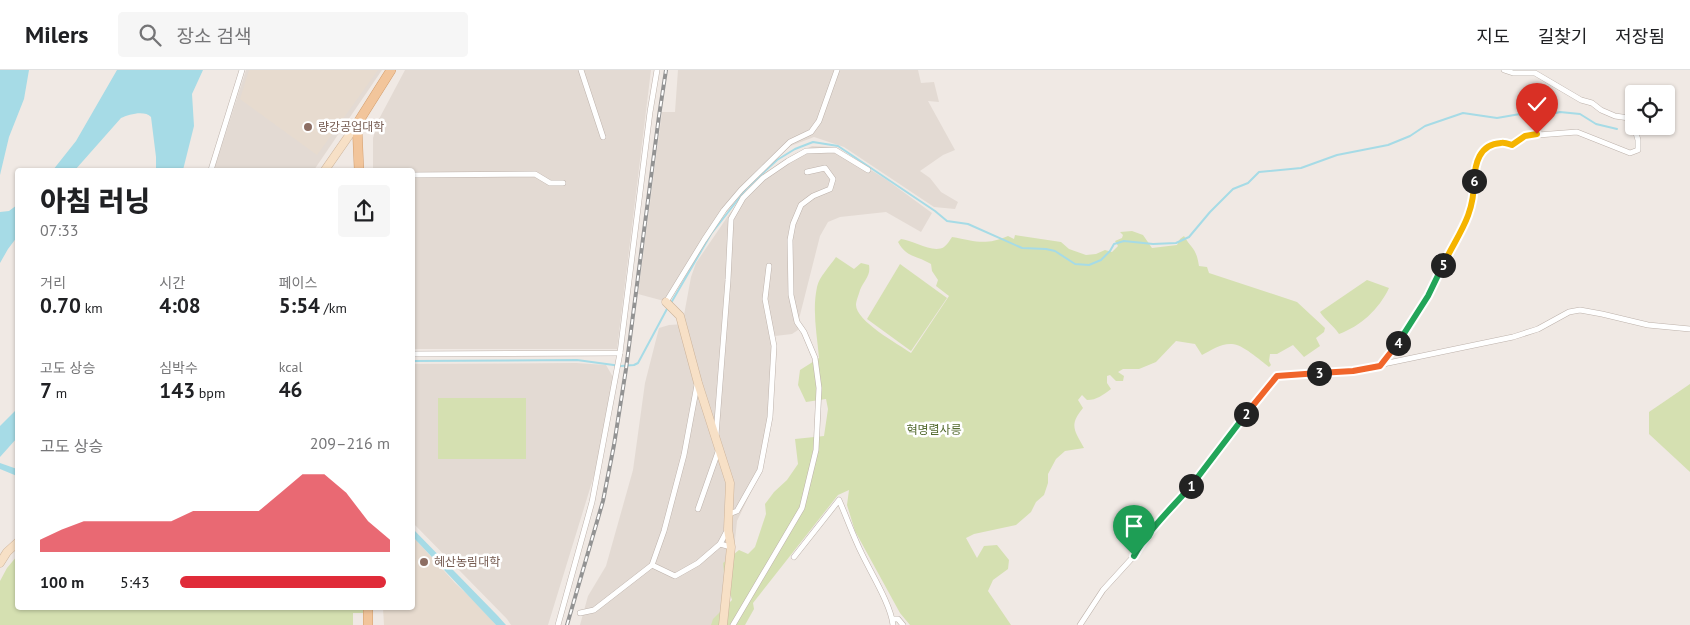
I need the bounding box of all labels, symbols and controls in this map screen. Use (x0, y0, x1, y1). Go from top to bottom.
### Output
search box (118, 12, 468, 57)
text: Milers (25, 19, 88, 50)
icon: search (136, 21, 164, 49)
text: 장소 검색 (176, 24, 251, 48)
text: 지도 (1477, 25, 1510, 48)
text: 길찾기 (1538, 25, 1587, 48)
text: 저장됨 (1615, 25, 1665, 48)
pin (1516, 83, 1558, 134)
map controls (1625, 85, 1675, 135)
button: locate (1625, 85, 1675, 135)
icon: check (1523, 90, 1551, 118)
place label: 량강공업대학 (318, 119, 384, 134)
marker: 량강공업대학 (302, 121, 314, 133)
pin: 6 (1462, 168, 1486, 194)
text: 6 (1471, 172, 1478, 190)
text: 아침 러닝 (40, 182, 150, 219)
button: share (338, 185, 390, 237)
text: 07:33 (40, 220, 78, 240)
pin: 5 (1430, 252, 1456, 278)
text: 5 (1440, 256, 1447, 274)
text: 거리 (40, 274, 66, 292)
text: 시간 (159, 274, 185, 292)
text: 페이스 (279, 274, 317, 292)
text: 0.70 (40, 292, 81, 319)
text: 4:08 (159, 292, 201, 319)
text: 5:54 (279, 292, 320, 319)
text: km (81, 299, 103, 317)
text: /km (320, 299, 347, 317)
pin: 4 (1386, 330, 1410, 356)
text: 4 (1395, 334, 1402, 352)
text: kcal (279, 358, 303, 376)
text: 고도 상승 (40, 359, 95, 377)
text: 심박수 (159, 359, 198, 377)
pin: 3 (1306, 360, 1332, 386)
text: 3 (1316, 364, 1323, 382)
text: 46 (279, 376, 302, 403)
text: 7 (40, 377, 52, 404)
text: 143 (159, 377, 195, 404)
text: m (52, 384, 67, 402)
text: bpm (195, 384, 225, 402)
pin: 2 (1234, 402, 1258, 426)
text: 2 (1243, 405, 1250, 423)
park label: 혁명렬사릉 (906, 422, 962, 437)
text: 209–216 m (310, 433, 390, 453)
text: 고도 상승 (40, 436, 103, 456)
pin: 1 (1178, 474, 1204, 498)
text: 1 (1188, 477, 1195, 495)
pin (1113, 505, 1155, 556)
icon: arrive (1120, 512, 1148, 540)
place label: 혜산농림대학 (434, 554, 500, 569)
marker: 혜산농림대학 (418, 556, 430, 568)
text: 100 m (40, 572, 84, 592)
text: 5:43 (120, 572, 150, 592)

